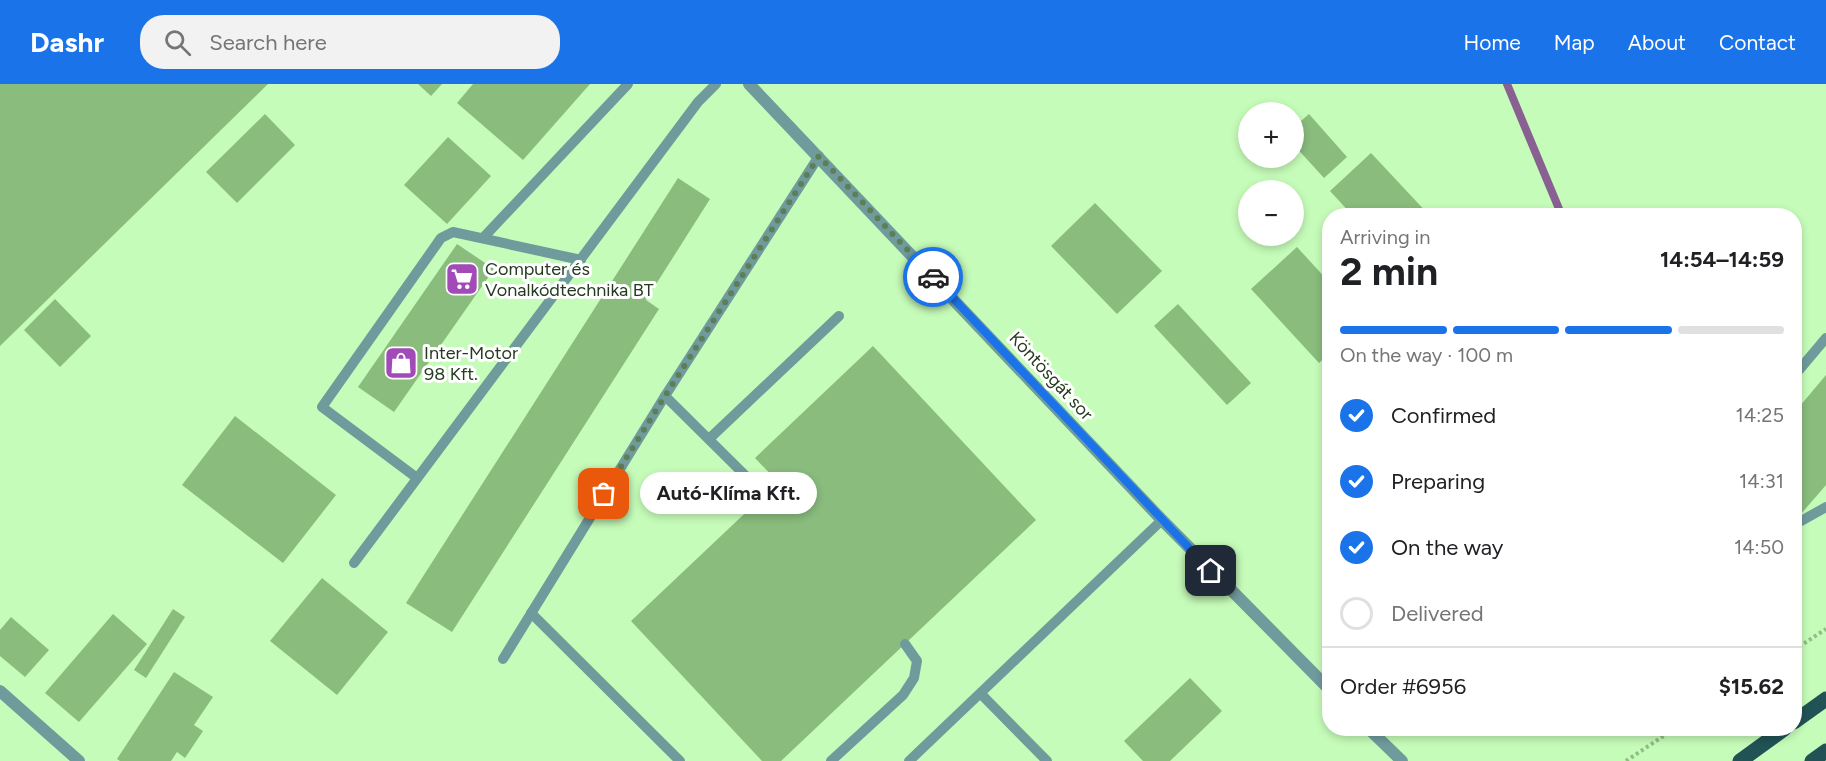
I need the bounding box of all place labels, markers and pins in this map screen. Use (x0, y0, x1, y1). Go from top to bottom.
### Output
place label: Computer és Vonalkódtechnika BT (485, 258, 654, 301)
supermarket icon: Computer és Vonalkódtechnika BT (444, 261, 480, 297)
place label: Inter-Motor 98 Kft. (424, 342, 518, 385)
shop icon: Inter-Motor 98 Kft. (383, 345, 419, 381)
pin (578, 468, 629, 519)
callout: Autó-Klíma Kft. (640, 473, 817, 515)
pin (1185, 545, 1236, 596)

